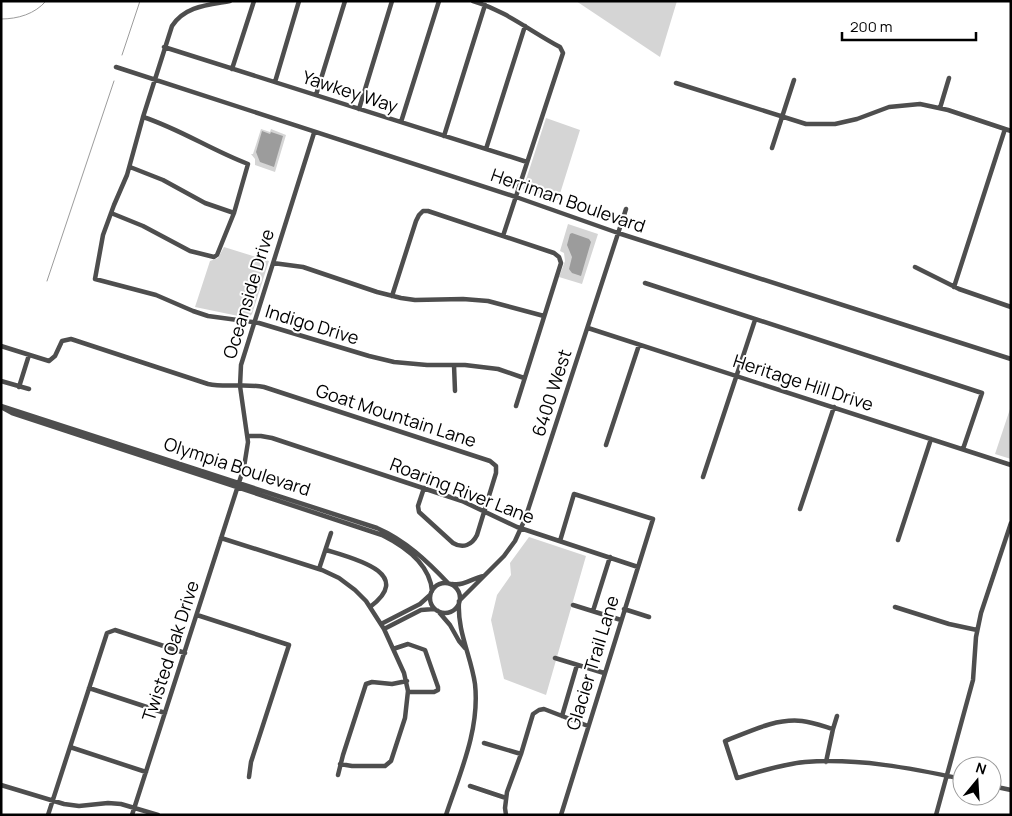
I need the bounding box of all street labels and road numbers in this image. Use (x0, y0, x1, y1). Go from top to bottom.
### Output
street label: Yawkey Way (299, 64, 402, 118)
street label: Herriman Boulevard (488, 162, 649, 238)
street label: Oceanside Drive (217, 226, 279, 361)
street label: Indigo Drive (263, 298, 362, 350)
street label: 6400 West (526, 346, 576, 439)
street label: Heritage Hill Drive (730, 348, 877, 416)
street label: Goat Mountain Lane (313, 378, 480, 452)
street label: Olympia Boulevard (161, 431, 314, 501)
street label: Roaring River Lane (387, 451, 538, 529)
street label: Twisted Oak Drive (136, 577, 204, 724)
street label: Glacier Trail Lane (560, 592, 624, 733)

